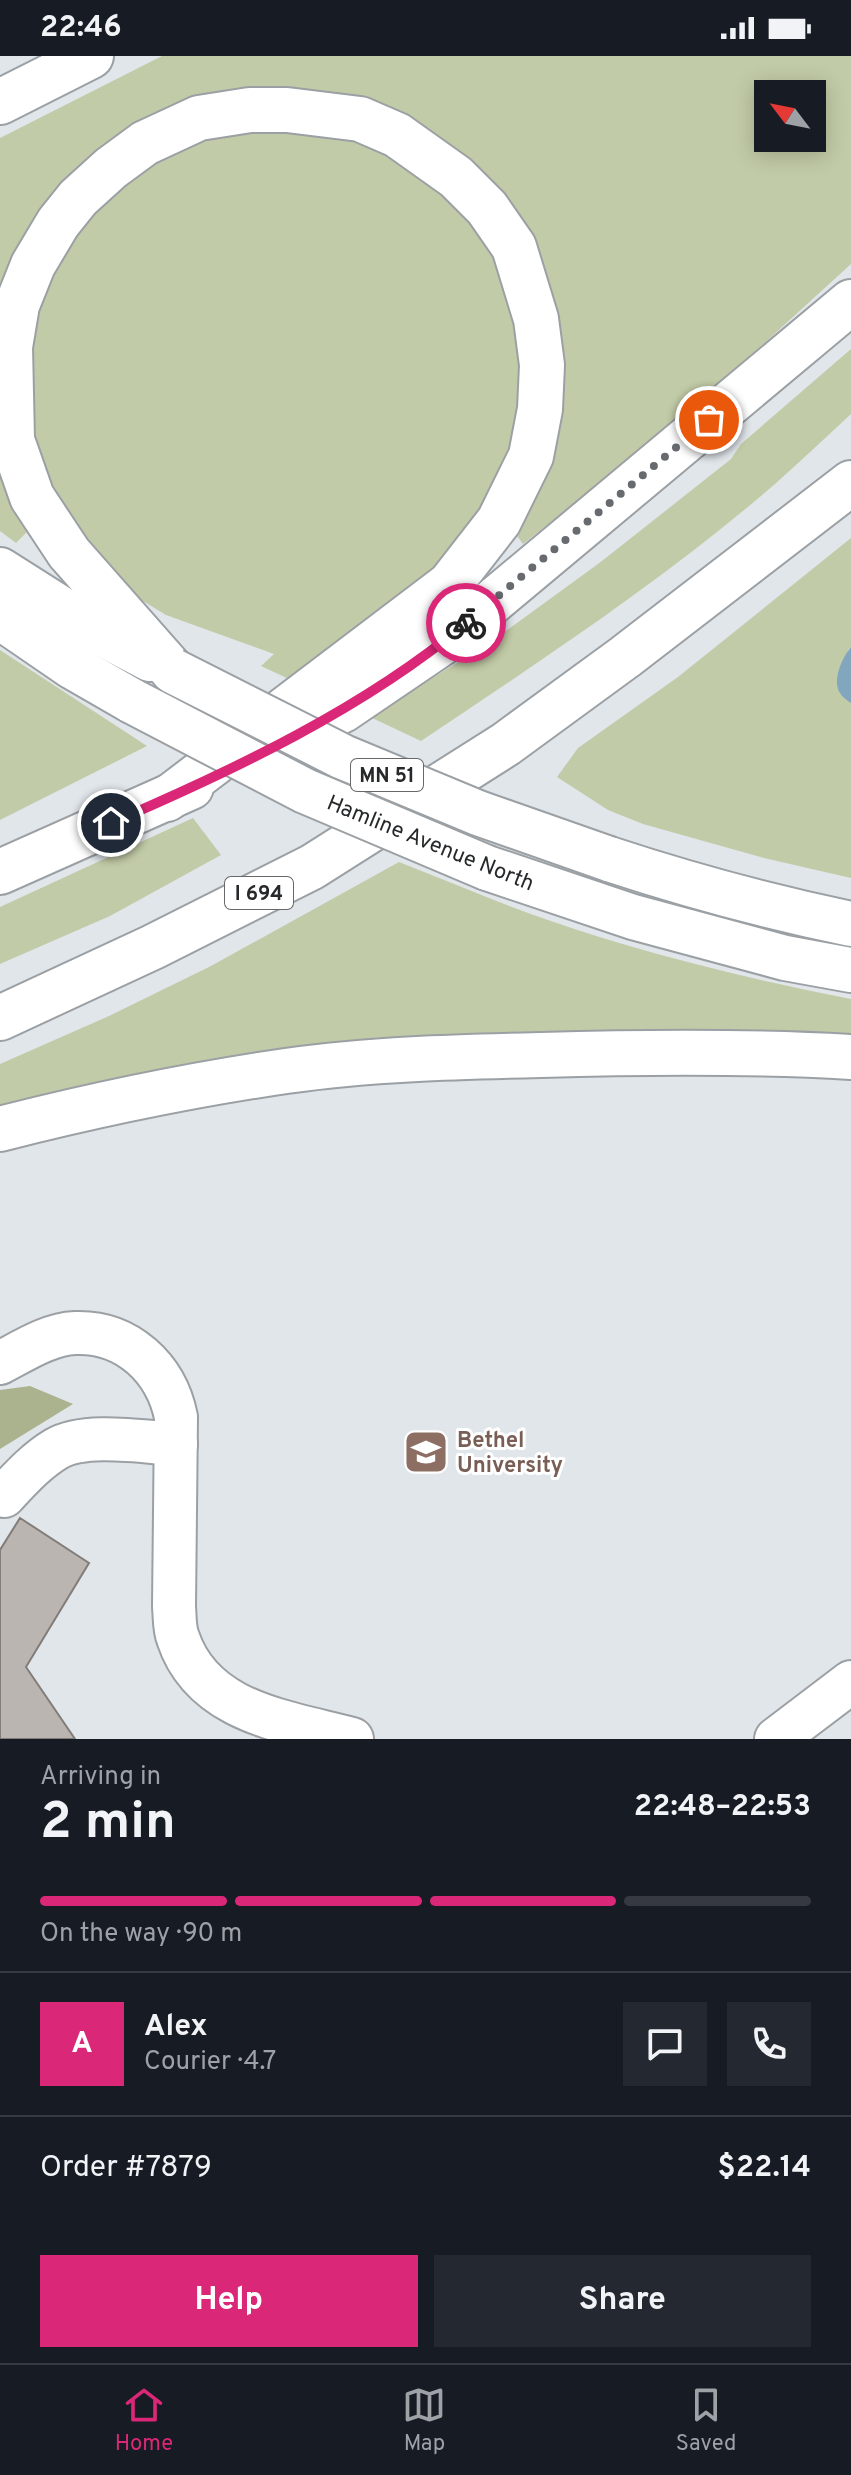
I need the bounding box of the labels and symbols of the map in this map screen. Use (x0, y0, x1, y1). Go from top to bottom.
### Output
north arrow (754, 80, 826, 152)
pin (675, 386, 743, 454)
courier (426, 583, 506, 663)
road number: MN 51 (351, 759, 423, 791)
pin (77, 789, 145, 857)
street label: Hamline Avenue North (323, 790, 538, 898)
road number: I 694 (225, 877, 293, 909)
school or university icon: Bethel University (402, 1428, 450, 1476)
place label: Bethel University (457, 1428, 563, 1480)

